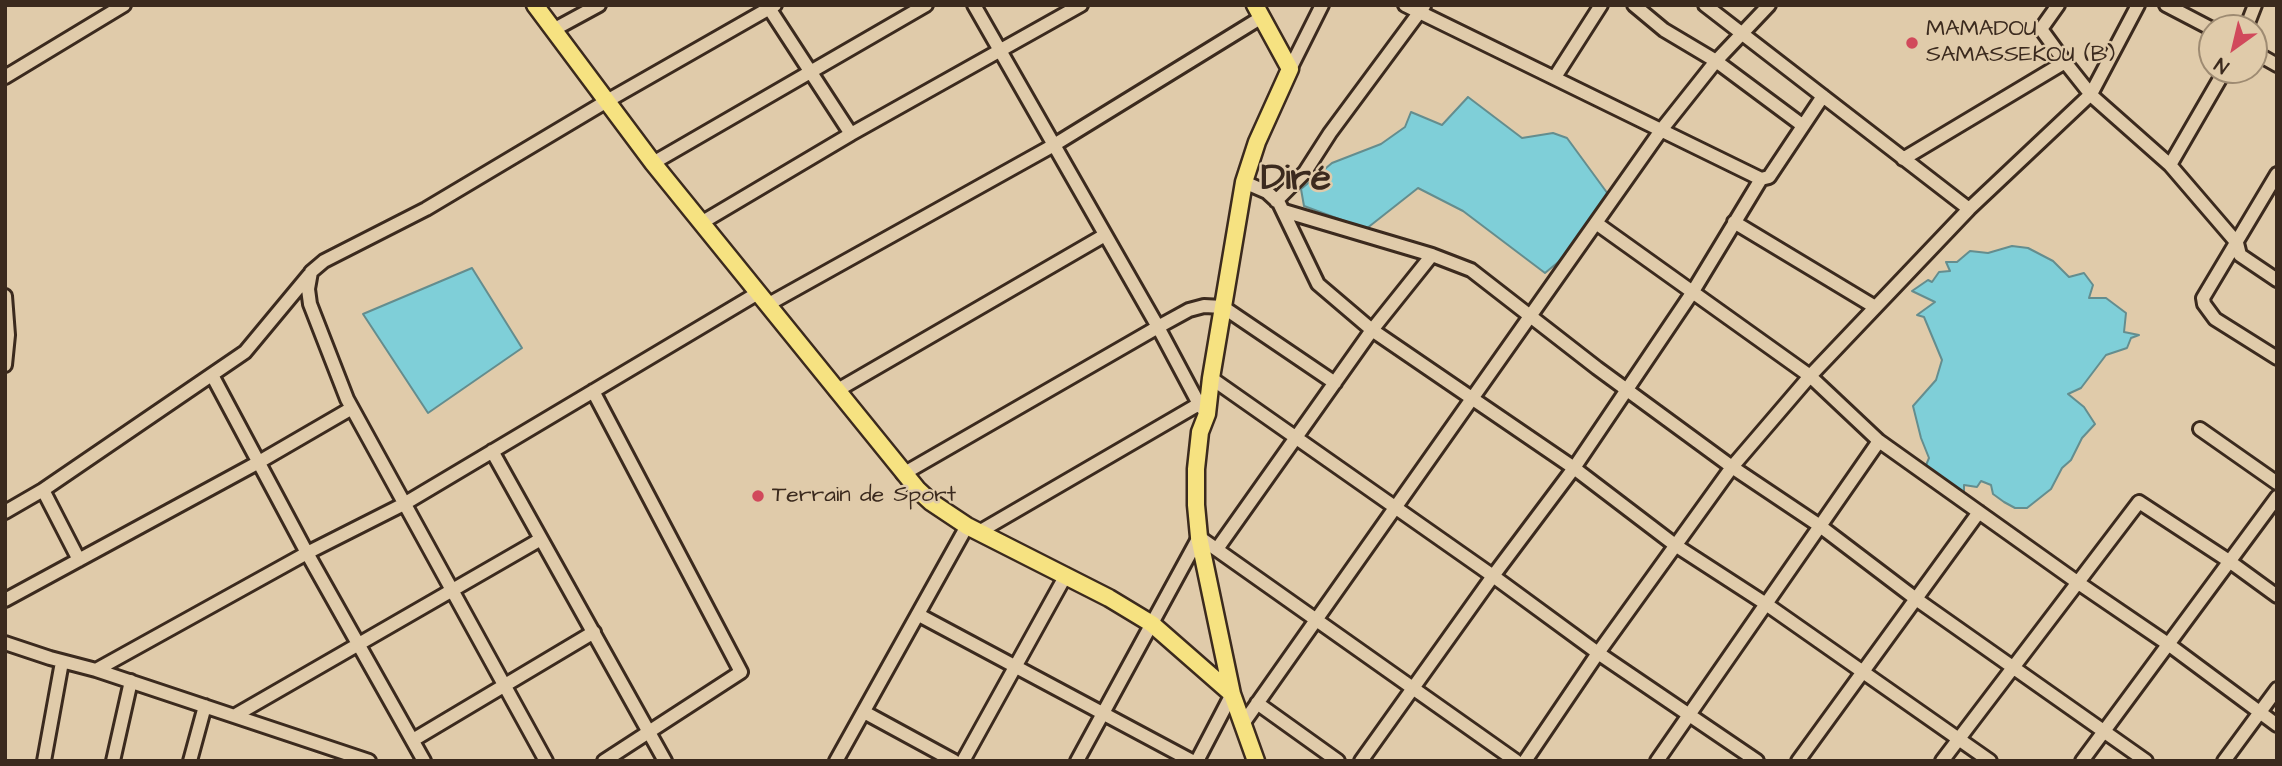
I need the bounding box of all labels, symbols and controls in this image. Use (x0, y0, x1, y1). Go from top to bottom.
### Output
north arrow (2198, 14, 2268, 84)
place label: MAMADOU SAMASSEKOU (B) (1926, 16, 2115, 70)
marker: MAMADOU SAMASSEKOU (B) (1904, 35, 1920, 51)
text: N (2210, 51, 2235, 80)
district label: Diré (1261, 159, 1331, 203)
place label: Terrain de Sport (772, 482, 956, 510)
marker: Terrain de Sport (750, 488, 766, 504)

